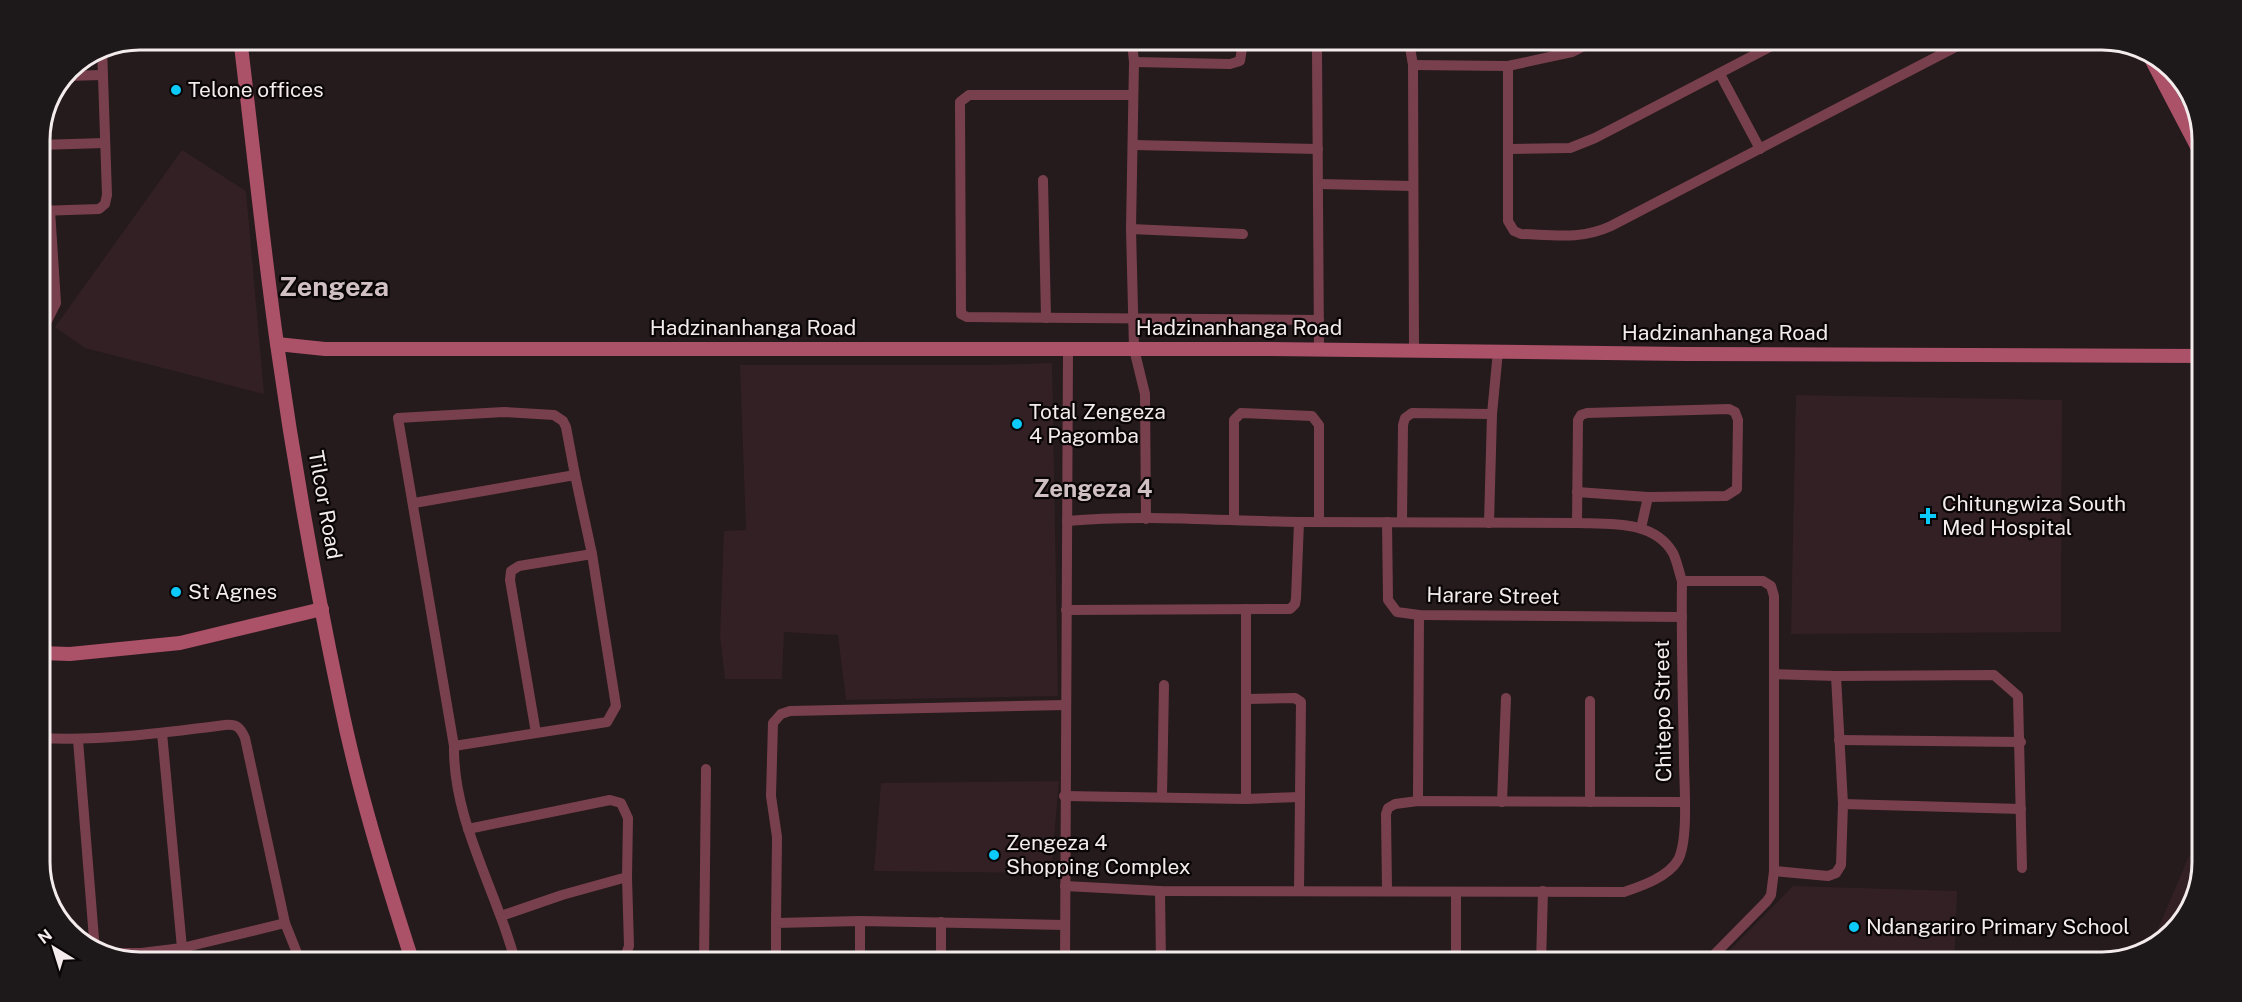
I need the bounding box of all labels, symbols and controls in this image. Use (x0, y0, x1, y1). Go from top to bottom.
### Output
place label: Telone offices (188, 77, 324, 102)
marker: Telone offices (169, 83, 183, 97)
district label: Zengeza (279, 270, 389, 302)
street label: Hadzinanhanga Road (650, 315, 856, 340)
street label: Hadzinanhanga Road (1136, 315, 1342, 340)
street label: Hadzinanhanga Road (1622, 320, 1828, 345)
place label: Total Zengeza 4 Pagomba (1029, 399, 1166, 448)
marker: Total Zengeza 4 Pagomba (1010, 417, 1024, 431)
street label: Tilcor Road (304, 449, 347, 561)
district label: Zengeza 4 (1033, 474, 1153, 502)
place label: Chitungwiza South Med Hospital (1942, 491, 2126, 540)
marker: Chitungwiza South Med Hospital (1919, 507, 1937, 525)
place label: St Agnes (188, 579, 277, 604)
street label: Harare Street (1426, 582, 1560, 609)
marker: St Agnes (169, 585, 183, 599)
street label: Chitepo Street (1649, 640, 1676, 782)
place label: Zengeza 4 Shopping Complex (1006, 830, 1191, 879)
marker: Zengeza 4 Shopping Complex (987, 848, 1001, 862)
place label: Ndangariro Primary School (1866, 914, 2130, 939)
north arrow (24, 918, 84, 978)
marker: Ndangariro Primary School (1847, 920, 1861, 934)
text: N (34, 925, 56, 948)

